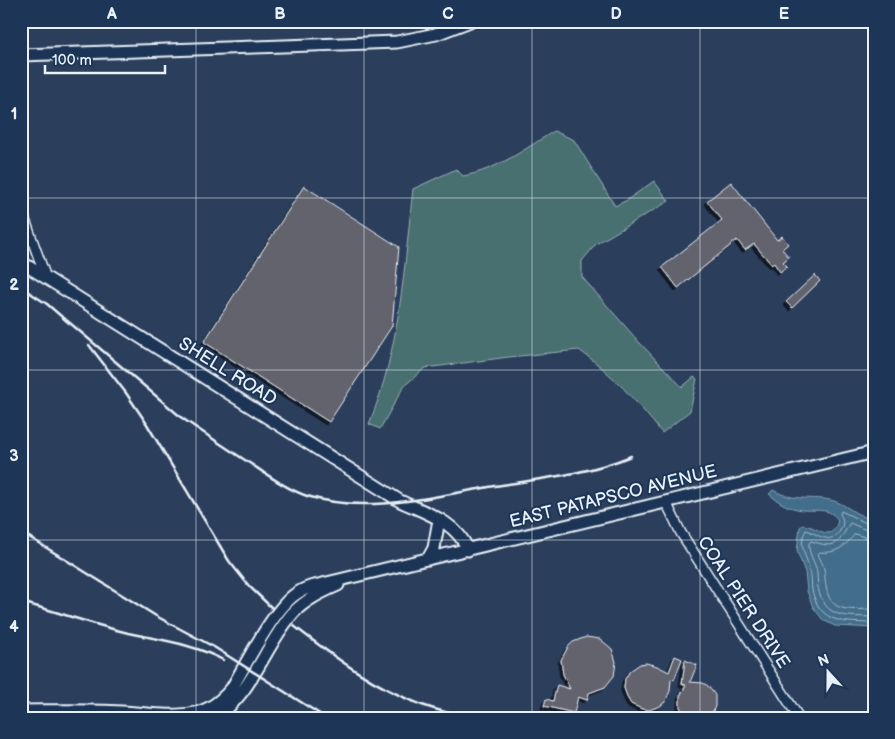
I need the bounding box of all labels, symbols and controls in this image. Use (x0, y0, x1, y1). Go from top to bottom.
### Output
text: A (106, 5, 117, 24)
text: B (274, 5, 286, 24)
text: C (442, 5, 454, 24)
text: D (610, 5, 622, 24)
text: E (779, 5, 789, 24)
scale bar (45, 42, 165, 74)
text: 100 m (52, 51, 92, 70)
text: 1 (11, 105, 17, 124)
text: 2 (9, 276, 19, 295)
street label: SHELL ROAD (175, 333, 281, 410)
text: 3 (9, 447, 19, 466)
street label: EAST PATAPSCO AVENUE (507, 461, 719, 532)
street label: COAL PIER DRIVE (693, 532, 794, 672)
text: 4 (9, 618, 19, 637)
north arrow (802, 646, 852, 696)
text: N (816, 651, 831, 670)

